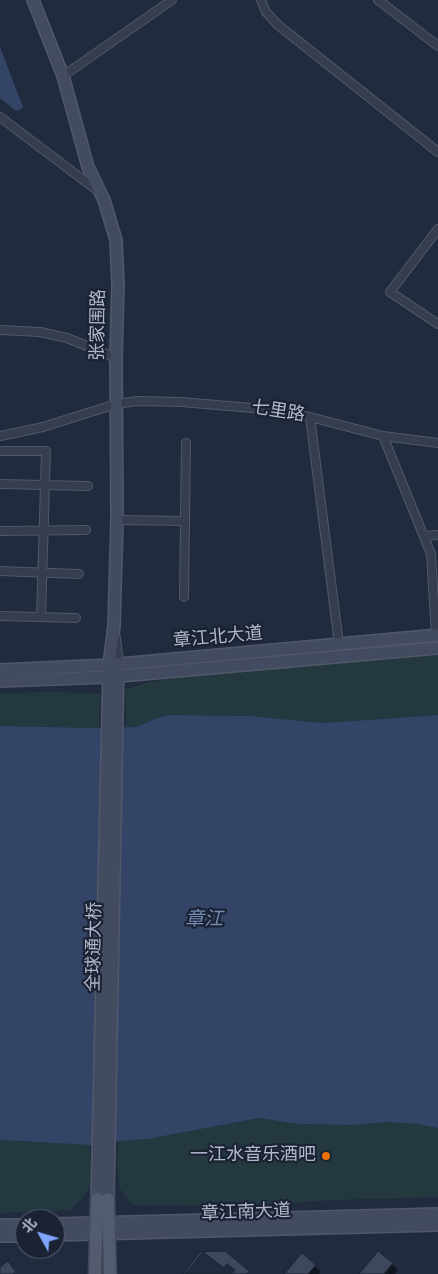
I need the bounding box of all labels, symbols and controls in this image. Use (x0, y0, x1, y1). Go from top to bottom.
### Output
street label: 张家围路 (88, 289, 110, 361)
street label: 七里路 (250, 397, 306, 427)
street label: 章江北大道 (172, 623, 264, 653)
street label: 全球通大桥 (83, 902, 107, 992)
water label: 章江 (185, 909, 223, 931)
place label: 一江水音乐酒吧 (190, 1145, 316, 1167)
marker: 一江水音乐酒吧 (320, 1150, 332, 1162)
street label: 章江南大道 (201, 1201, 291, 1225)
north arrow (15, 1209, 65, 1259)
text: 北 (16, 1213, 41, 1237)

